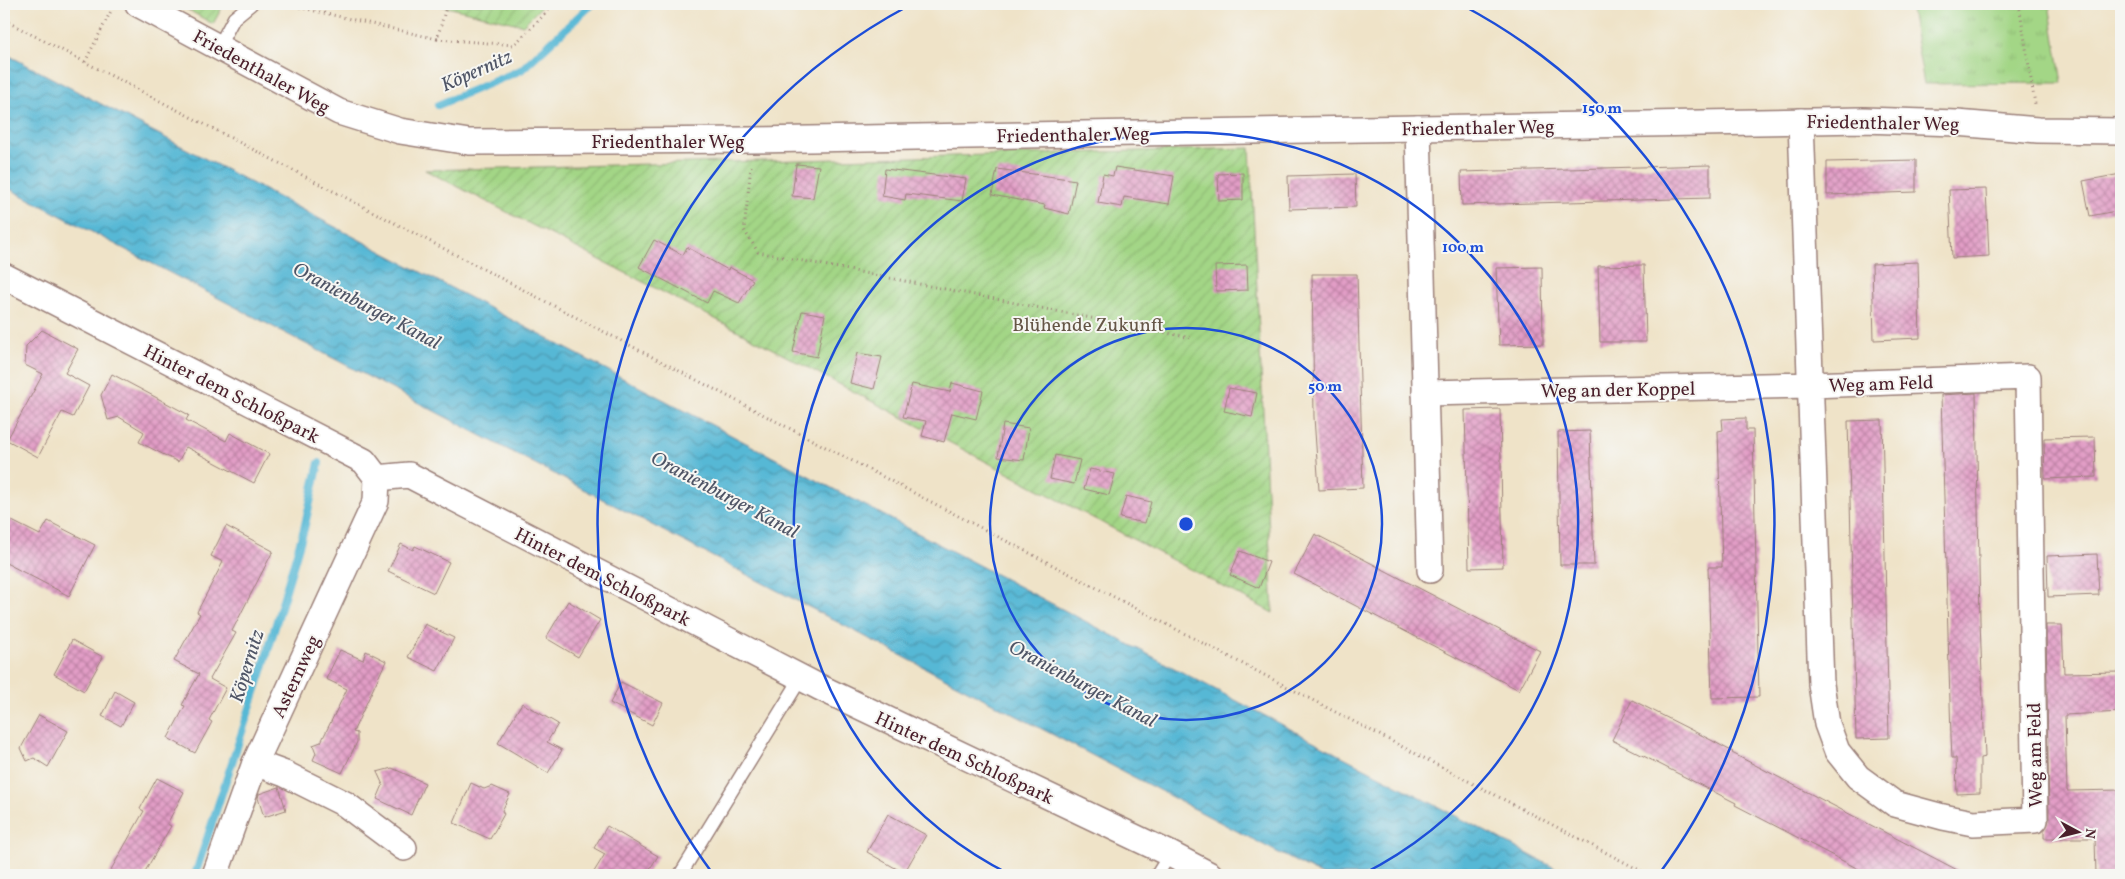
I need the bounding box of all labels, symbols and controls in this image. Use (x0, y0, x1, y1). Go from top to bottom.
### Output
street label: Friedenthaler Weg (188, 24, 334, 121)
water label: Köpernitz (437, 44, 517, 100)
text: 150 m (1582, 99, 1622, 120)
street label: Friedenthaler Weg (1806, 110, 1960, 138)
street label: Friedenthaler Weg (1401, 115, 1555, 143)
street label: Friedenthaler Weg (996, 122, 1150, 150)
street label: Friedenthaler Weg (591, 130, 745, 156)
text: 100 m (1442, 238, 1485, 259)
water label: Oranienburger Kanal (287, 256, 445, 358)
park label: Blühende Zukunft (1012, 313, 1164, 339)
street label: Hinter dem Schloßpark (138, 339, 324, 451)
street label: Weg am Feld (1828, 370, 1934, 400)
text: 50 m (1308, 377, 1342, 398)
street label: Weg an der Koppel (1540, 377, 1696, 405)
water label: Oranienburger Kanal (645, 445, 803, 547)
centre of rings (1177, 515, 1195, 533)
street label: Hinter dem Schloßpark (509, 522, 695, 634)
water label: Köpernitz (224, 626, 272, 707)
street label: Asternweg (266, 631, 327, 723)
water label: Oranienburger Kanal (1003, 634, 1161, 736)
street label: Weg am Feld (2022, 702, 2050, 808)
street label: Hinter dem Schloßpark (870, 706, 1058, 812)
north arrow (2052, 806, 2102, 856)
text: N (2079, 827, 2099, 840)

